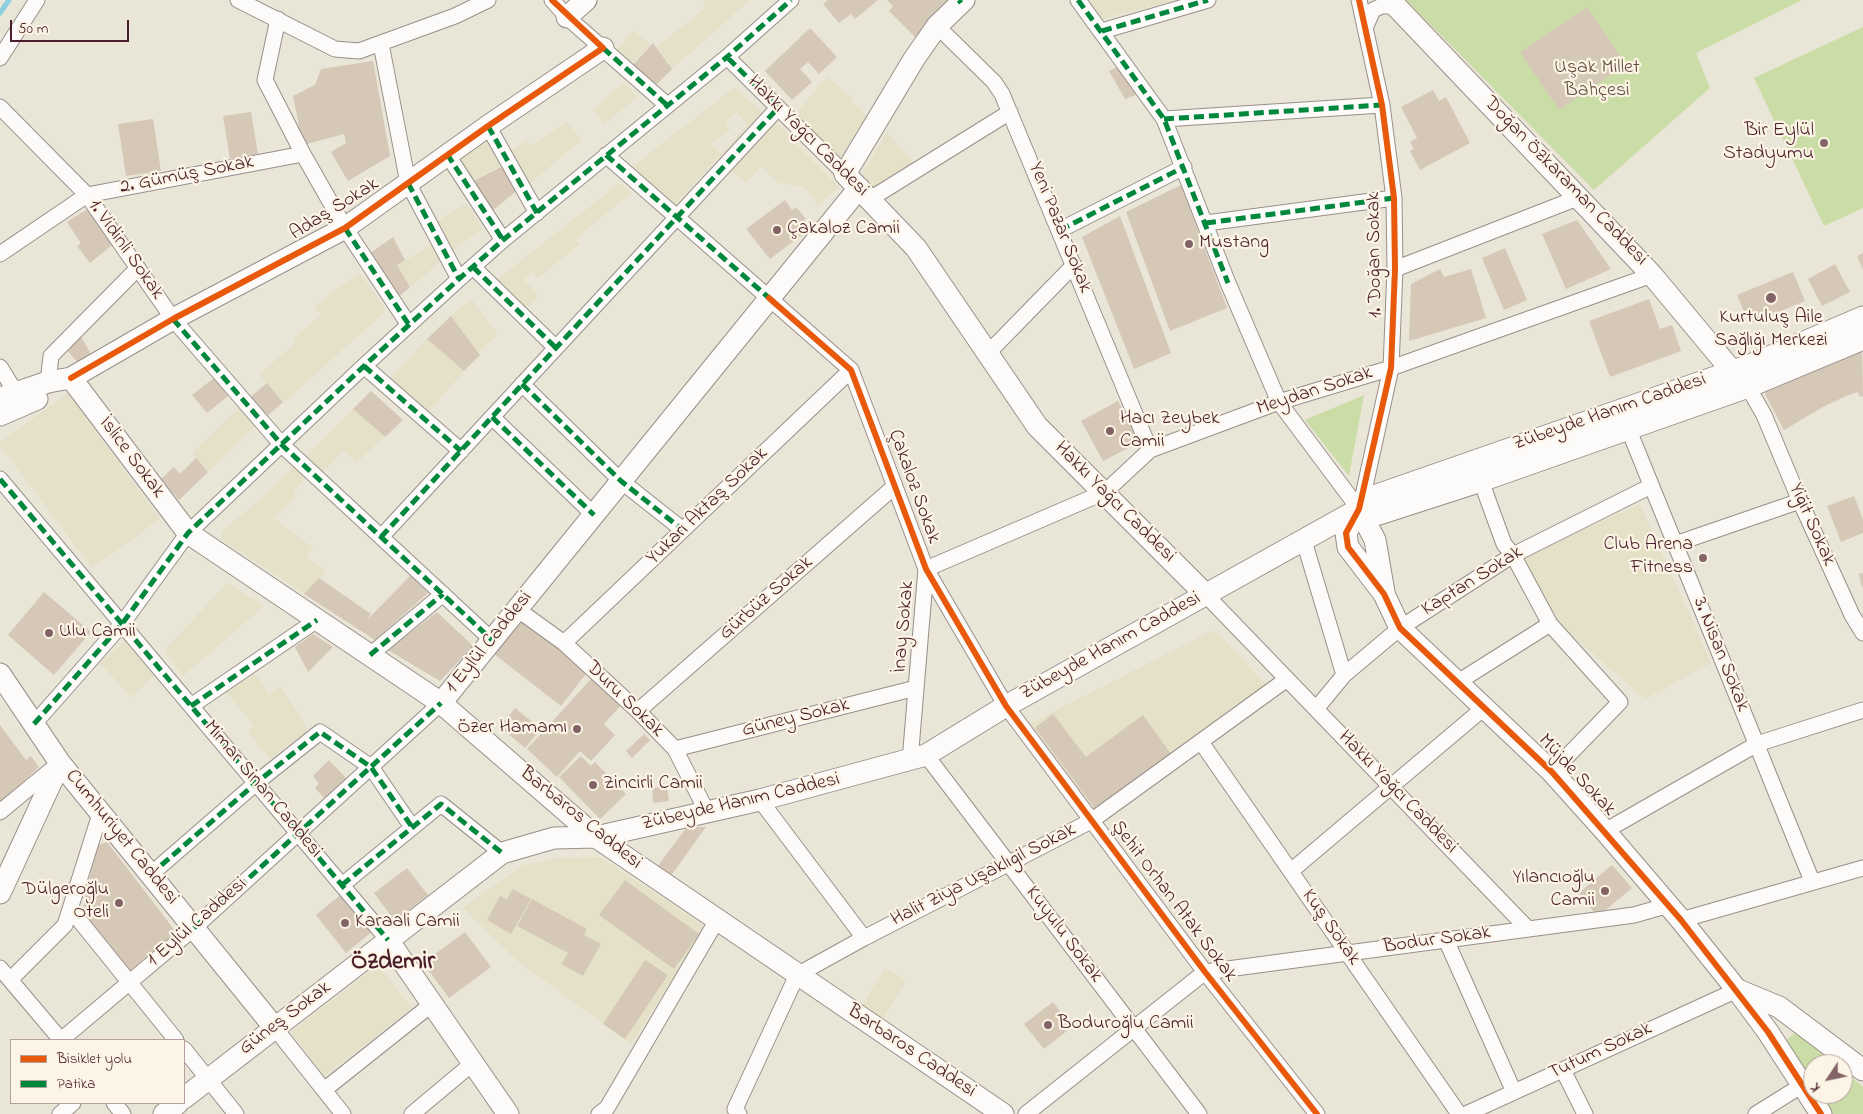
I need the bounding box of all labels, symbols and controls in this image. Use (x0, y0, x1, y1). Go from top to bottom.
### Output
scale bar (12, 10, 131, 42)
text: 50 m (18, 18, 48, 40)
park label: Uşak Millet Bahçesi (1554, 57, 1640, 104)
street label: Hakkı Yağcı Caddesi (741, 71, 873, 203)
street label: Doğan Özkaraman Caddesi (1478, 92, 1652, 272)
place label: Bir Eylül Stadyumu (1723, 120, 1814, 167)
marker: Bir Eylül Stadyumu (1818, 137, 1830, 149)
street label: 2. Gümüş Sokak (118, 151, 256, 201)
street label: Yeni Pazar Sokak (1022, 159, 1096, 297)
street label: Adaş Sokak (286, 173, 384, 247)
street label: 1. Doğan Sokak (1363, 192, 1389, 318)
street label: 1. Vidinli Sokak (82, 195, 168, 305)
place label: Çakaloz Camii (787, 218, 900, 242)
marker: Çakaloz Camii (771, 224, 783, 236)
place label: Mustang (1199, 232, 1269, 256)
marker: Mustang (1183, 238, 1195, 250)
marker: Kurtuluş Aile Sağlığı Merkezi (1764, 291, 1778, 305)
place label: Kurtuluş Aile Sağlığı Merkezi (1714, 307, 1828, 354)
street label: Meydan Sokak (1254, 362, 1376, 422)
street label: Zübeyde Hanım Caddesi (1510, 369, 1710, 457)
place label: Hacı Zeybek Camii (1120, 408, 1220, 455)
street label: İslice Sokak (93, 413, 169, 503)
marker: Hacı Zeybek Camii (1104, 425, 1116, 437)
street label: Çakaloz Sokak (881, 427, 945, 547)
street label: Hakkı Yağcı Caddesi (1048, 437, 1180, 569)
street label: Yukarı Aktaş Sokak (642, 443, 774, 571)
street label: Yiğit Sokak (1782, 480, 1840, 570)
place label: Club Arena Fitness (1604, 534, 1693, 581)
street label: Kaptan Sokak (1418, 541, 1528, 623)
street label: Gürbüz Sokak (715, 552, 819, 646)
marker: Club Arena Fitness (1697, 552, 1709, 564)
street label: İnay Sokak (889, 580, 921, 674)
street label: 1 Eylül Caddesi (441, 587, 539, 699)
street label: Zübeyde Hanım Caddesi (1017, 587, 1205, 707)
street label: 3. Nisan Sokak (1686, 594, 1754, 716)
place label: Ulu Camii (59, 621, 136, 645)
marker: Ulu Camii (43, 627, 55, 639)
street label: Duru Sokak (580, 657, 668, 743)
street label: Güney Sokak (740, 694, 852, 744)
street label: Mimar Sinan Caddesi (197, 716, 327, 864)
place label: Özer Hamamı (457, 717, 567, 741)
marker: Özer Hamamı (571, 723, 583, 735)
street label: Hakkı Yağcı Caddesi (1332, 726, 1462, 860)
street label: Müjde Sokak (1532, 730, 1620, 822)
street label: Barbaros Caddesi (514, 762, 646, 876)
street label: Cumhuriyet Caddesi (59, 765, 183, 911)
street label: Zübeyde Hanım Caddesi (640, 769, 842, 837)
place label: Zincirli Camii (603, 773, 703, 797)
marker: Zincirli Camii (587, 779, 599, 791)
street label: Şehit Orhan Atak Sokak (1105, 817, 1241, 987)
street label: Halit Ziya Uşaklıgil Sokak (888, 819, 1080, 933)
place label: Yılancıoğlu Camii (1512, 867, 1595, 914)
street label: 1 Eylül Caddesi (143, 873, 253, 973)
place label: Dülgeroğlu Oteli (22, 879, 109, 926)
street label: Kuyulu Sokak (1019, 882, 1107, 988)
street label: Kuş Sokak (1295, 885, 1365, 971)
marker: Yılancıoğlu Camii (1599, 885, 1611, 897)
marker: Dülgeroğlu Oteli (113, 897, 125, 909)
place label: Karaali Camii (355, 911, 460, 935)
marker: Karaali Camii (339, 917, 351, 929)
street label: Bodur Sokak (1382, 922, 1492, 960)
district label: Özdemir (351, 949, 435, 979)
street label: Güneş Sokak (235, 977, 337, 1061)
street label: Barbaros Caddesi (842, 1000, 980, 1104)
place label: Boduroğlu Camii (1058, 1013, 1194, 1037)
street label: Tutum Sokak (1546, 1018, 1656, 1086)
marker: Boduroğlu Camii (1042, 1019, 1054, 1031)
legend (10, 1039, 185, 1104)
text: Bisiklet yolu (57, 1048, 132, 1070)
north arrow (1803, 1054, 1853, 1104)
text: Patika (57, 1073, 95, 1095)
text: K (1805, 1078, 1827, 1096)

